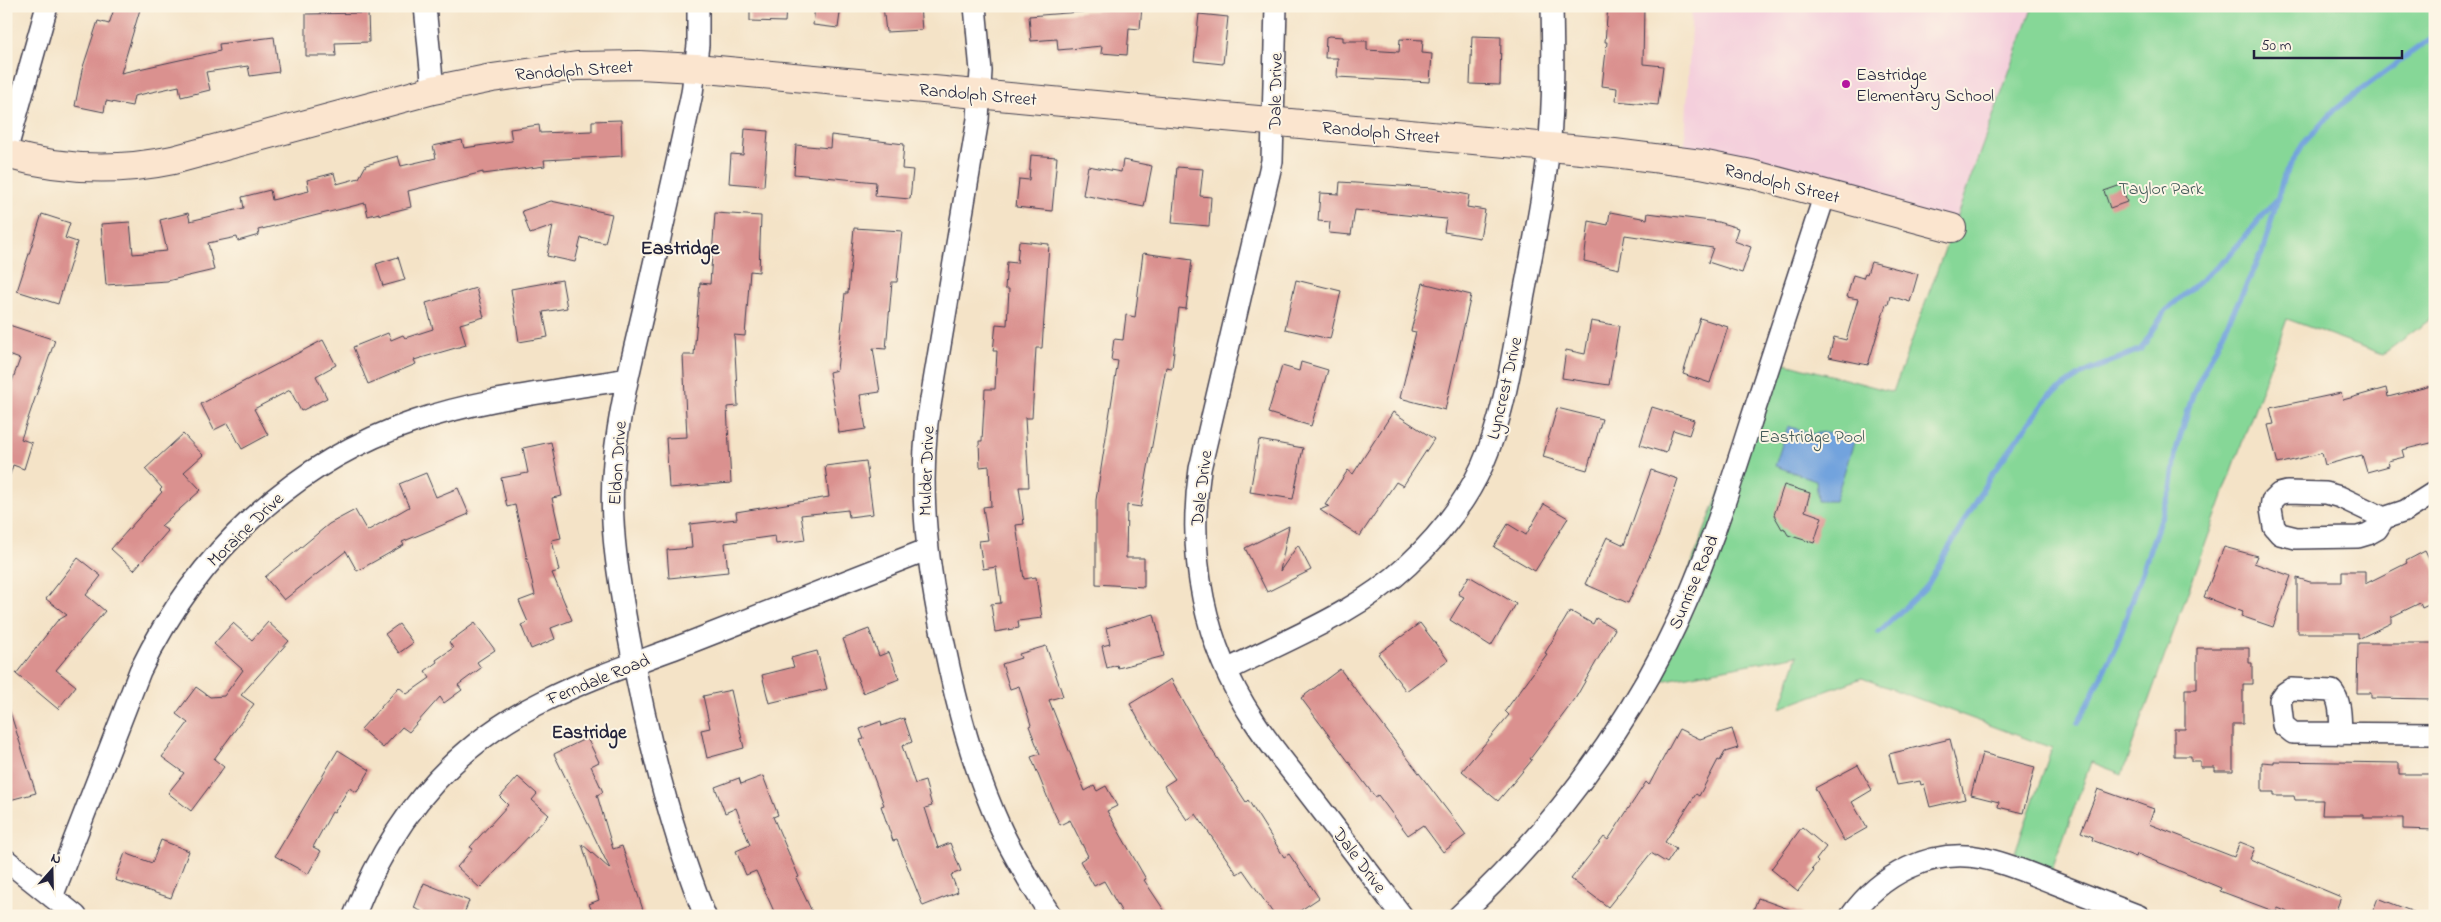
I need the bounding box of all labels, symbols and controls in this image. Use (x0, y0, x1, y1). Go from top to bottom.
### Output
scale bar (2254, 28, 2401, 60)
text: 50 m (2261, 35, 2292, 57)
street label: Dale Drive (1263, 52, 1291, 130)
street label: Randolph Street (514, 55, 634, 89)
place label: Eastridge Elementary School (1856, 63, 1994, 110)
street label: Randolph Street (918, 78, 1038, 114)
marker: Eastridge Elementary School (1840, 78, 1852, 90)
street label: Randolph Street (1321, 116, 1441, 152)
street label: Randolph Street (1721, 158, 1842, 212)
park label: Taylor Park (2118, 177, 2204, 203)
district label: Eastridge (641, 235, 720, 265)
street label: Lyncrest Drive (1482, 334, 1531, 442)
street label: Eldon Drive (603, 419, 635, 506)
street label: Mulder Drive (913, 425, 943, 517)
park label: Eastridge Pool (1759, 425, 1865, 452)
street label: Dale Drive (1185, 448, 1221, 529)
street label: Moraine Drive (202, 486, 291, 574)
street label: Sunrise Road (1663, 532, 1726, 634)
street label: Ferndale Road (543, 648, 654, 714)
district label: Eastridge (552, 720, 627, 749)
street label: Dale Drive (1325, 822, 1392, 900)
north arrow (28, 844, 78, 894)
text: N (48, 848, 64, 871)

